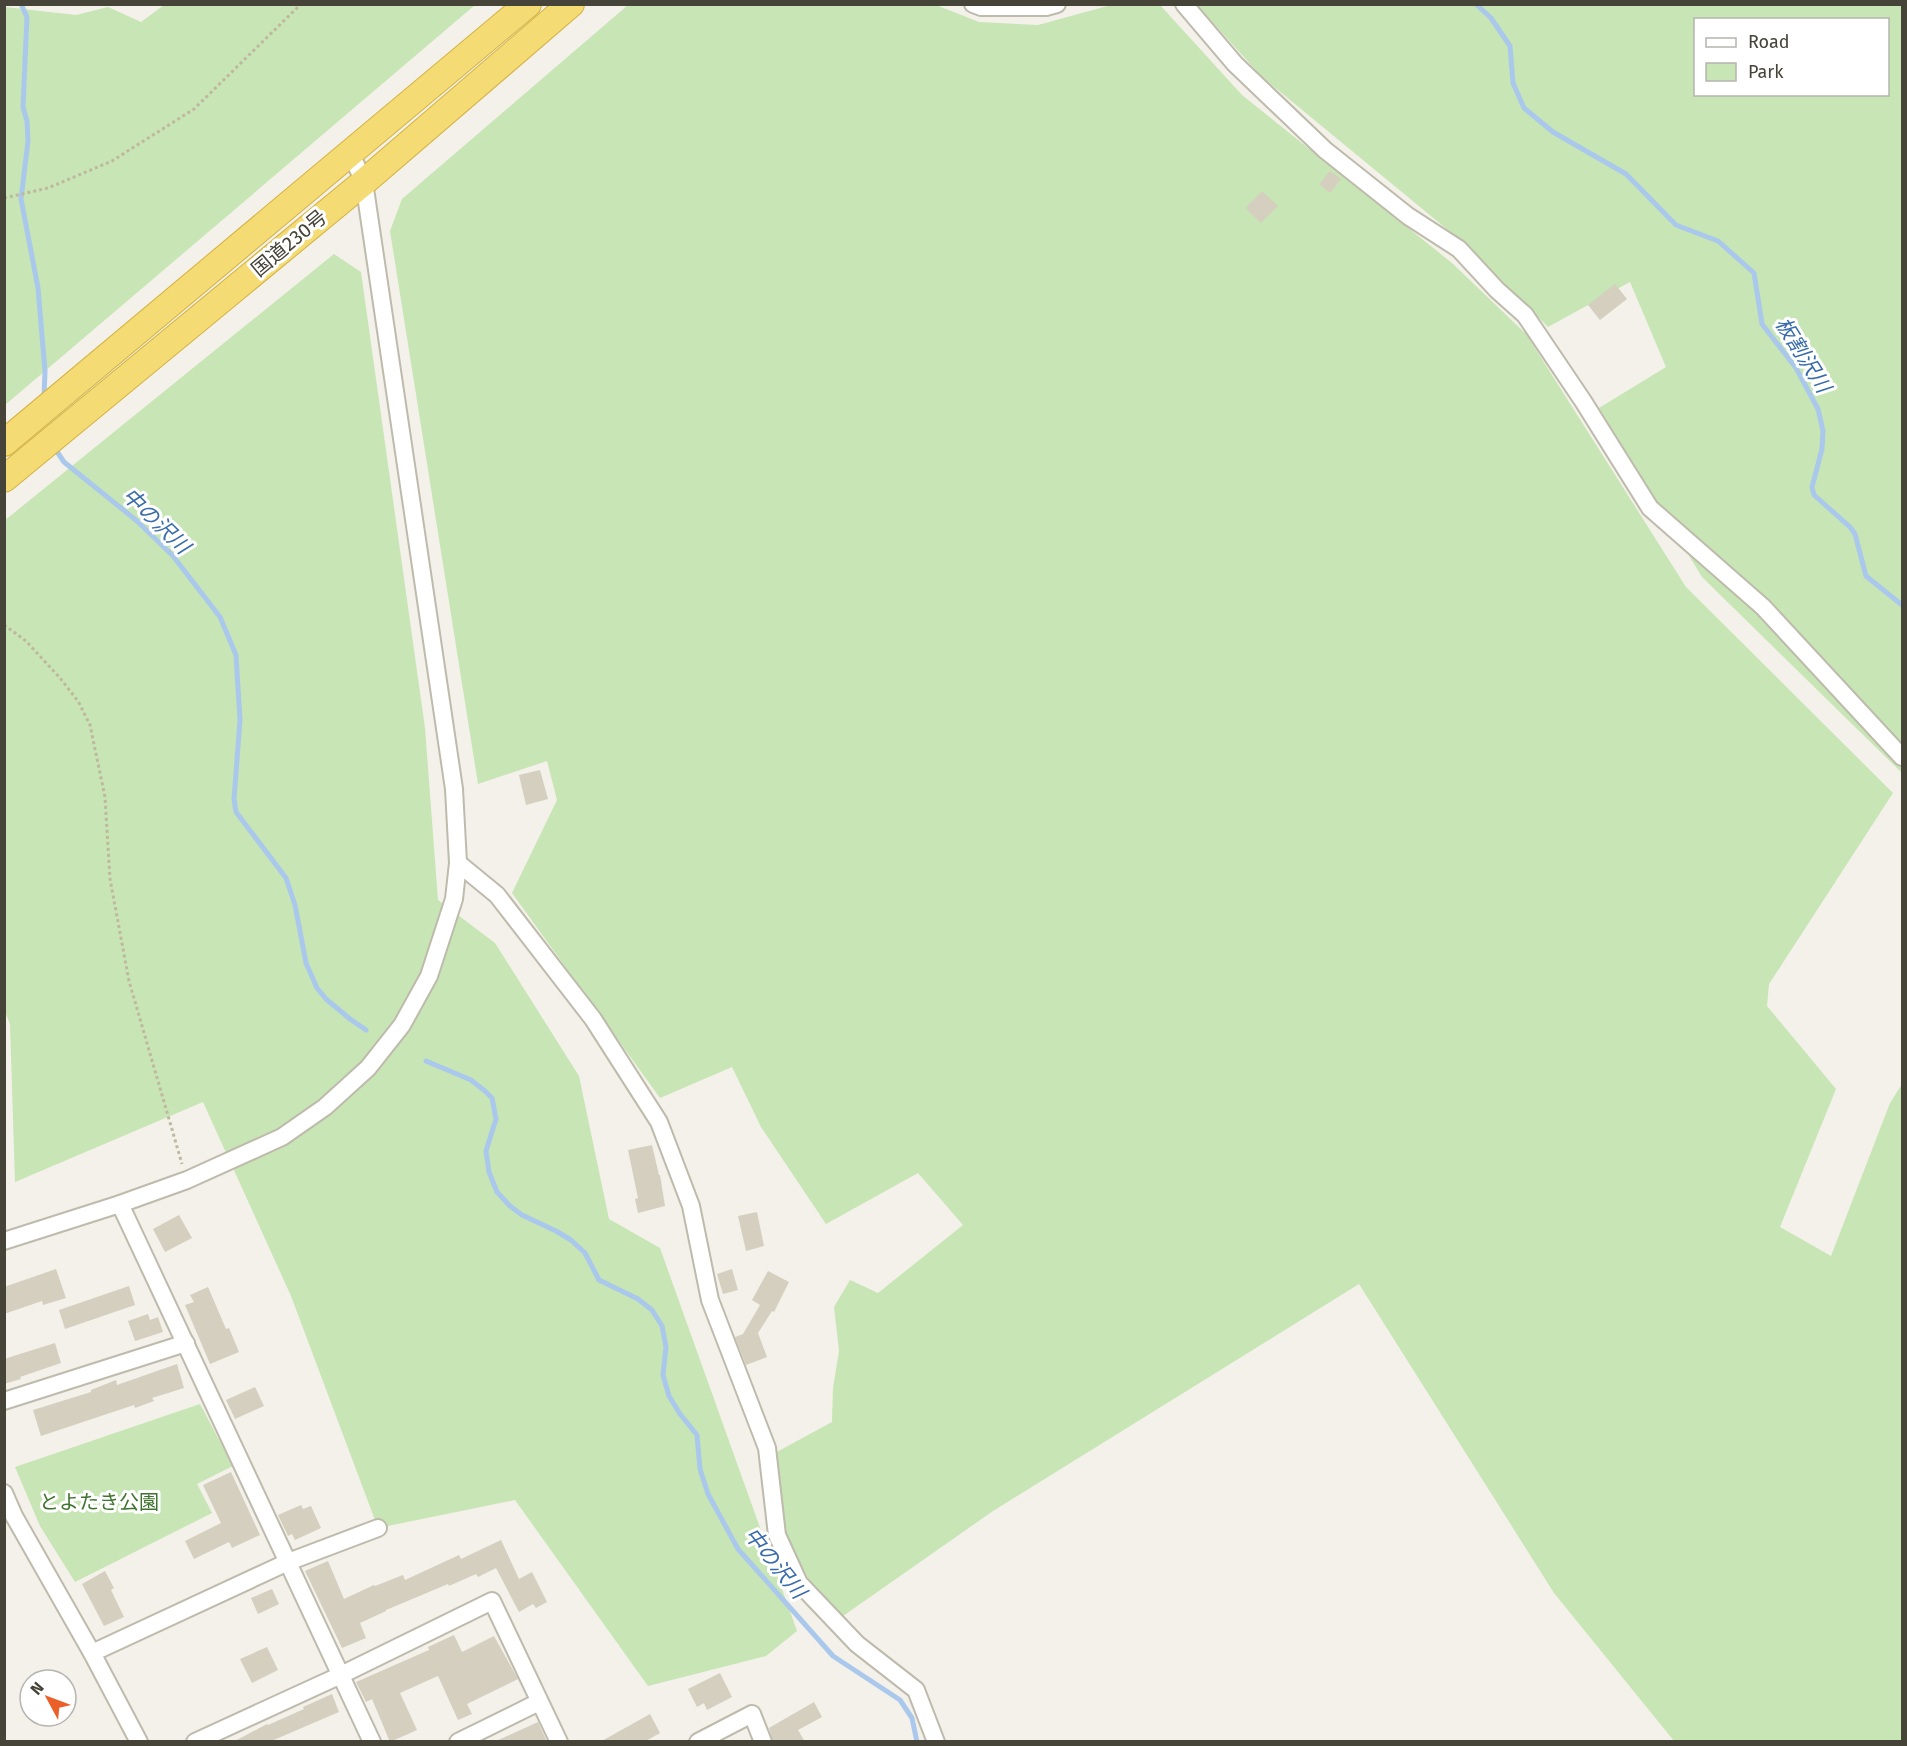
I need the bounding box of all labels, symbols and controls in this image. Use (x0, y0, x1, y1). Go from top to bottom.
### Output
legend (1694, 18, 1889, 96)
text: Road (1748, 31, 1790, 53)
text: Park (1748, 61, 1784, 83)
street label: 国道230号 (246, 205, 332, 281)
water label: 板割沢川 (1770, 312, 1837, 399)
water label: 中の沢川 (117, 482, 197, 561)
park label: とよたき公園 (39, 1490, 159, 1514)
water label: 中の沢川 (738, 1522, 813, 1605)
north arrow (18, 1668, 78, 1728)
text: N (26, 1678, 48, 1699)

